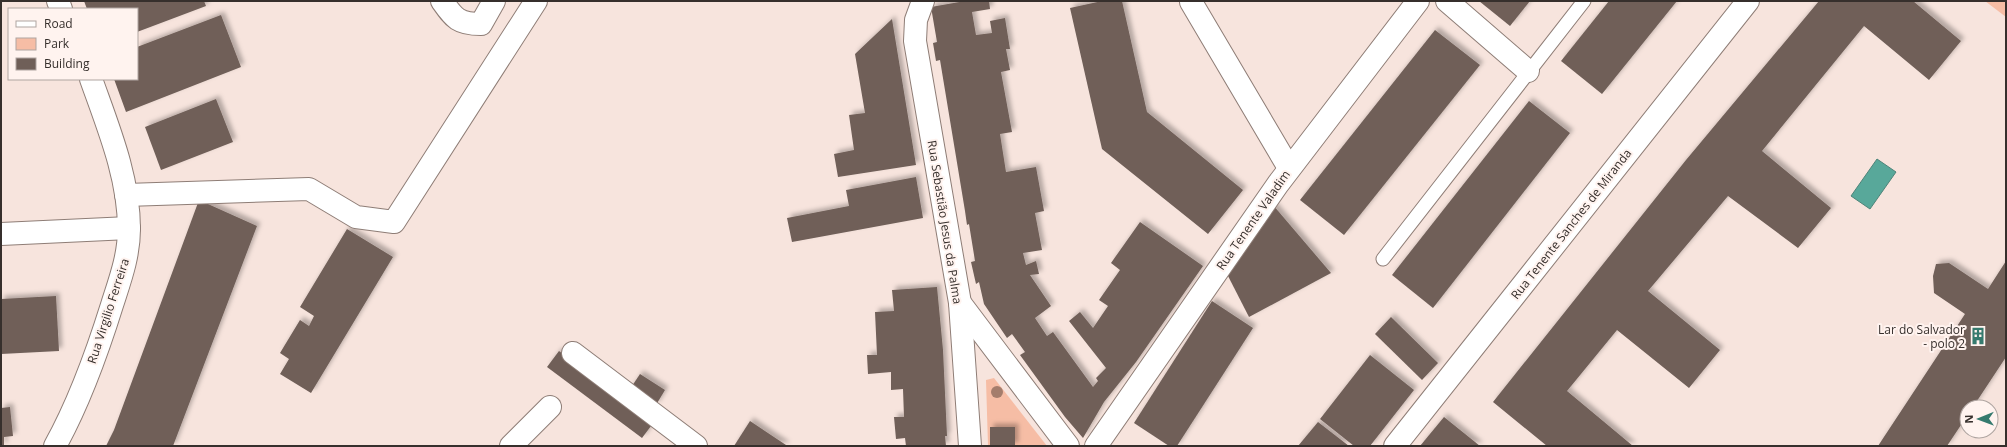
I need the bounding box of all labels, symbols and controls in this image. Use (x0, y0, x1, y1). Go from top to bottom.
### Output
legend (8, 8, 138, 80)
text: Road (44, 15, 73, 32)
text: Park (44, 35, 70, 52)
text: Building (44, 55, 90, 72)
street label: Rua Sebastião Jesus da Palma (924, 139, 966, 305)
street label: Rua Tenente Sanches de Miranda (1507, 145, 1635, 303)
street label: Rua Tenente Valadim (1212, 167, 1294, 273)
street label: Rua Virgilio Ferreira (83, 256, 133, 366)
place label: Lar do Salvador - polo 2 (1878, 321, 1965, 352)
building icon: Lar do Salvador - polo 2 (1968, 326, 1988, 346)
north arrow (1959, 399, 1999, 439)
text: N (1961, 415, 1976, 424)

